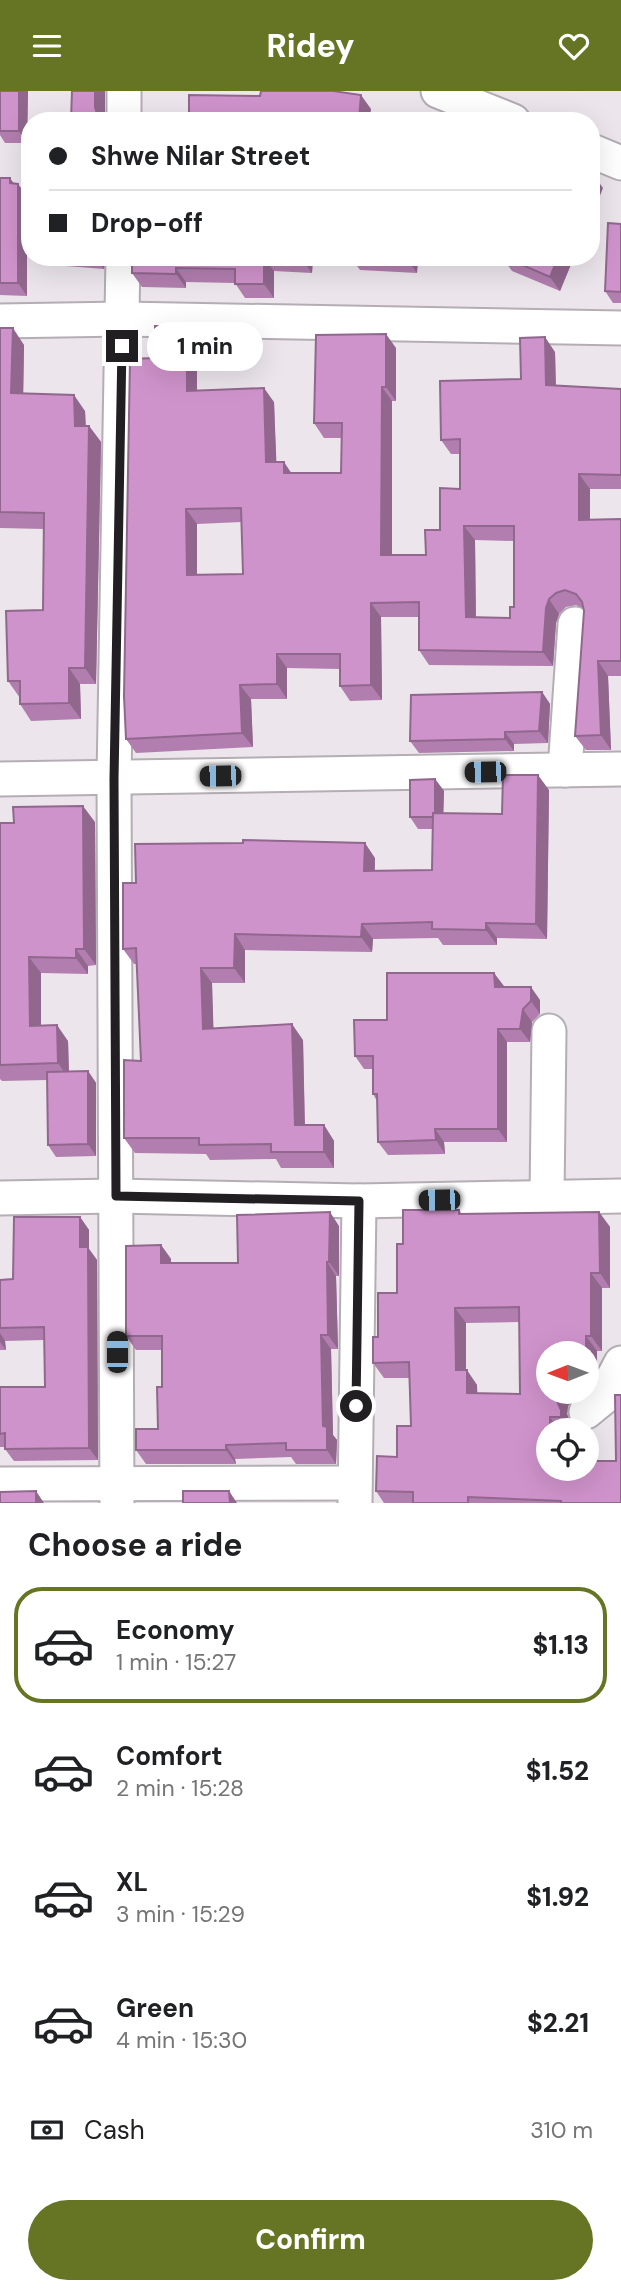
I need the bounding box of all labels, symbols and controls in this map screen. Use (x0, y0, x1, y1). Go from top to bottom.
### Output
text: Ridey (266, 25, 355, 67)
icon: menu (28, 27, 66, 65)
icon: heart (555, 27, 593, 65)
text: Shwe Nilar Street (91, 139, 310, 173)
text: Drop-off (91, 206, 203, 240)
callout: 1 min (146, 321, 262, 371)
route end (106, 330, 138, 362)
text: 1 min (177, 331, 233, 361)
car (464, 761, 507, 783)
car (199, 765, 242, 787)
car (418, 1189, 461, 1211)
car (107, 1331, 128, 1373)
north arrow (536, 1341, 598, 1403)
map controls (536, 1341, 599, 1481)
route start (340, 1390, 372, 1422)
button: locate (536, 1418, 599, 1481)
text: Choose a ride (28, 1524, 243, 1566)
text: Economy (116, 1613, 234, 1647)
icon: car (32, 1614, 95, 1677)
text: $1.13 (533, 1628, 589, 1662)
text: 1 min · 15:27 (116, 1647, 236, 1677)
text: Comfort (116, 1739, 222, 1773)
icon: car (32, 1740, 95, 1803)
text: $1.52 (526, 1754, 589, 1788)
text: 2 min · 15:28 (116, 1773, 244, 1803)
text: XL (116, 1865, 148, 1899)
icon: car (32, 1866, 95, 1929)
text: $1.92 (526, 1880, 589, 1914)
text: 3 min · 15:29 (116, 1899, 245, 1929)
text: Green (116, 1991, 194, 2025)
icon: car (32, 1992, 95, 2055)
text: $2.21 (527, 2006, 589, 2040)
text: 4 min · 15:30 (116, 2025, 247, 2055)
icon: cash (28, 2111, 66, 2149)
text: Cash (84, 2113, 145, 2147)
text: 310 m (530, 2115, 593, 2145)
button: Confirm (28, 2200, 593, 2280)

